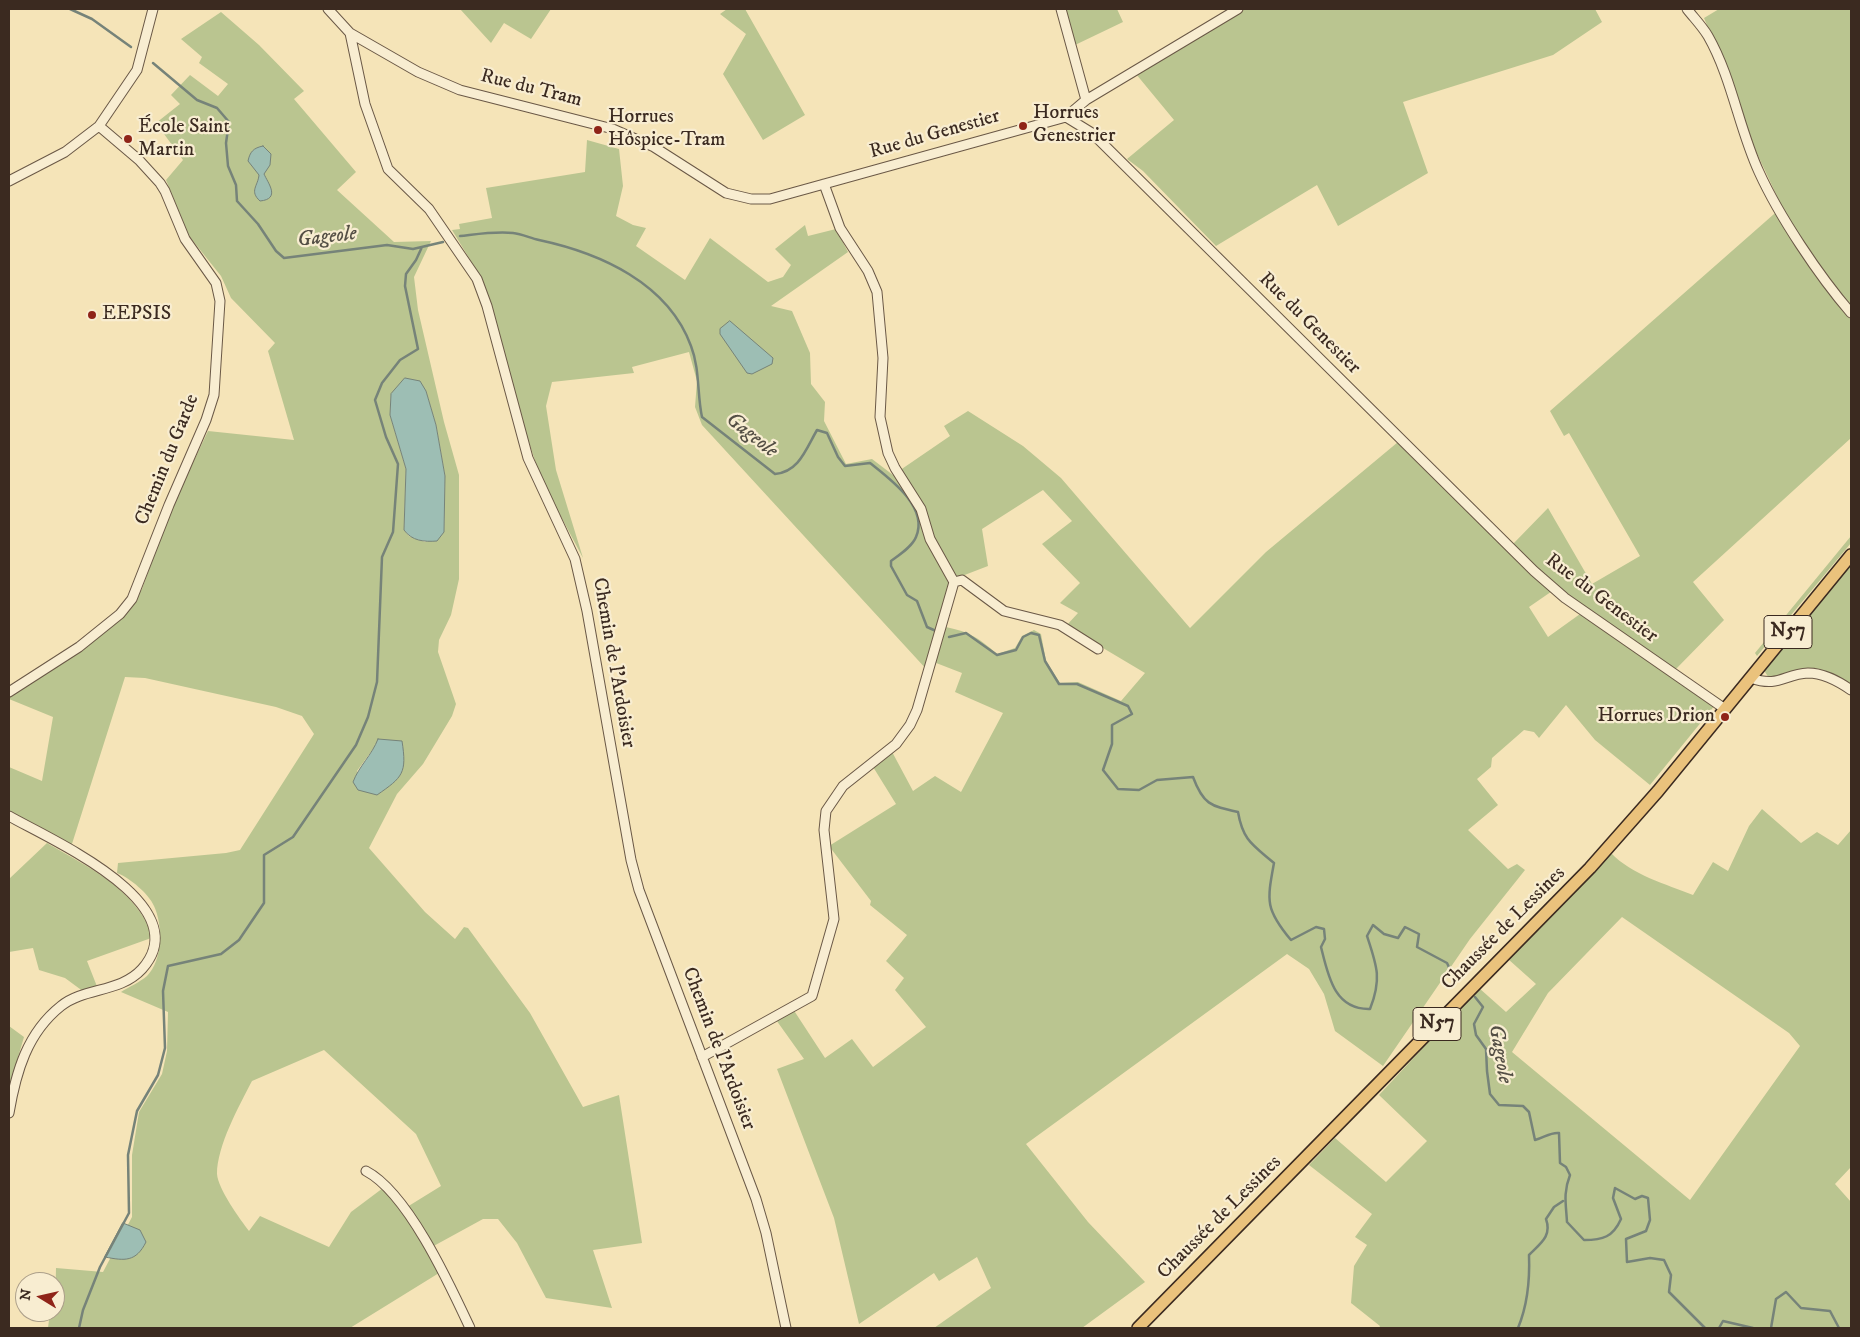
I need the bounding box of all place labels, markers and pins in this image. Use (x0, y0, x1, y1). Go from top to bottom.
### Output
place label: Horrues Genestrier (1033, 102, 1115, 149)
place label: Horrues Hôspice-Tram (608, 106, 725, 153)
place label: École Saint Martin (138, 116, 230, 163)
marker: Horrues Genestrier (1017, 120, 1029, 132)
marker: Horrues Hôspice-Tram (592, 124, 604, 136)
marker: École Saint Martin (122, 133, 134, 145)
place label: EEPSIS (102, 303, 171, 327)
marker: EEPSIS (86, 309, 98, 321)
place label: Horrues Drion (1597, 705, 1715, 729)
marker: Horrues Drion (1719, 711, 1731, 723)

